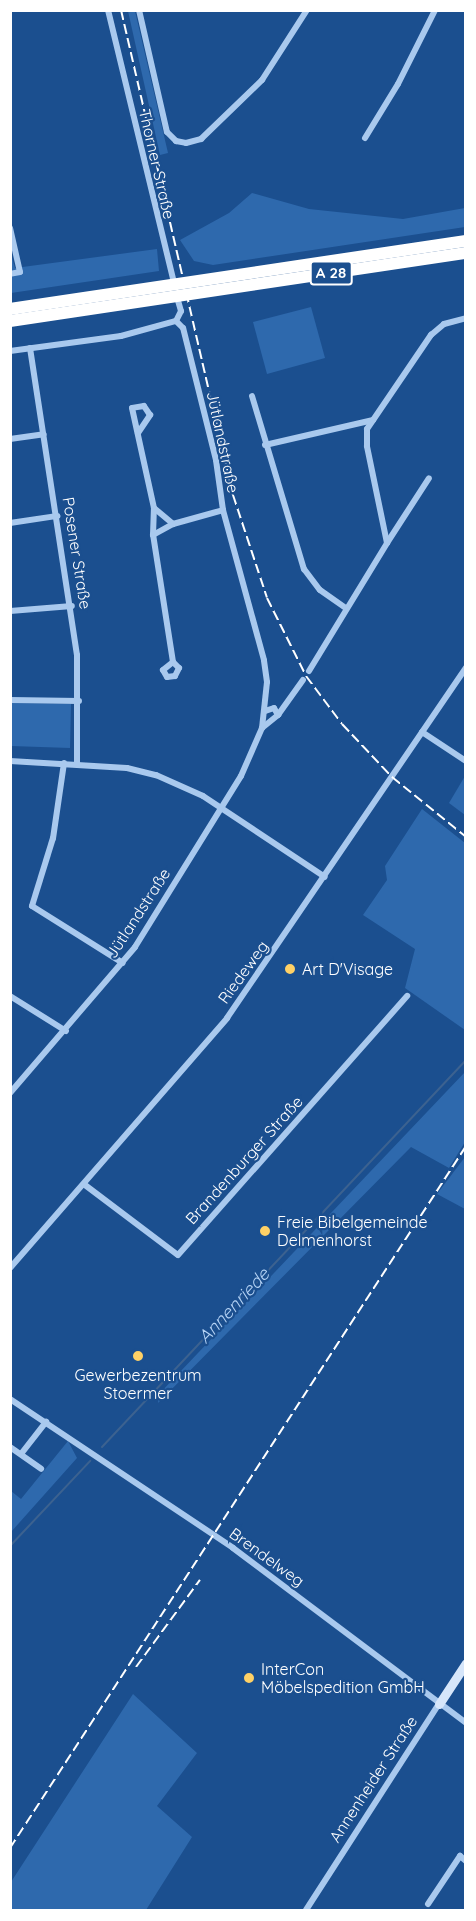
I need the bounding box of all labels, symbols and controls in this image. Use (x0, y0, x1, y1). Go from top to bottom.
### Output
street label: Thorner Straße (135, 107, 179, 221)
road number: A 28 (308, 261, 354, 285)
street label: Jütlandstraße (203, 389, 243, 495)
street label: Posener Straße (59, 496, 95, 610)
street label: Jütlandstraße (102, 864, 174, 962)
street label: Riedeweg (214, 937, 272, 1007)
place label: Art D'Visage (302, 959, 393, 979)
marker: Art D'Visage (283, 962, 297, 976)
street label: Brandenburger Straße (181, 1092, 307, 1228)
place label: Freie Bibelgemeinde Delmenhorst (277, 1212, 427, 1250)
marker: Freie Bibelgemeinde Delmenhorst (258, 1224, 272, 1238)
water label: Annenriede (194, 1264, 274, 1348)
marker: Gewerbezentrum Stoermer (131, 1349, 145, 1363)
place label: Gewerbezentrum Stoermer (74, 1365, 202, 1403)
street label: Brendelweg (226, 1523, 308, 1591)
place label: InterCon Möbelspedition GmbH (261, 1659, 425, 1697)
marker: InterCon Möbelspedition GmbH (242, 1671, 256, 1685)
street label: Annenheider Straße (325, 1712, 421, 1846)

